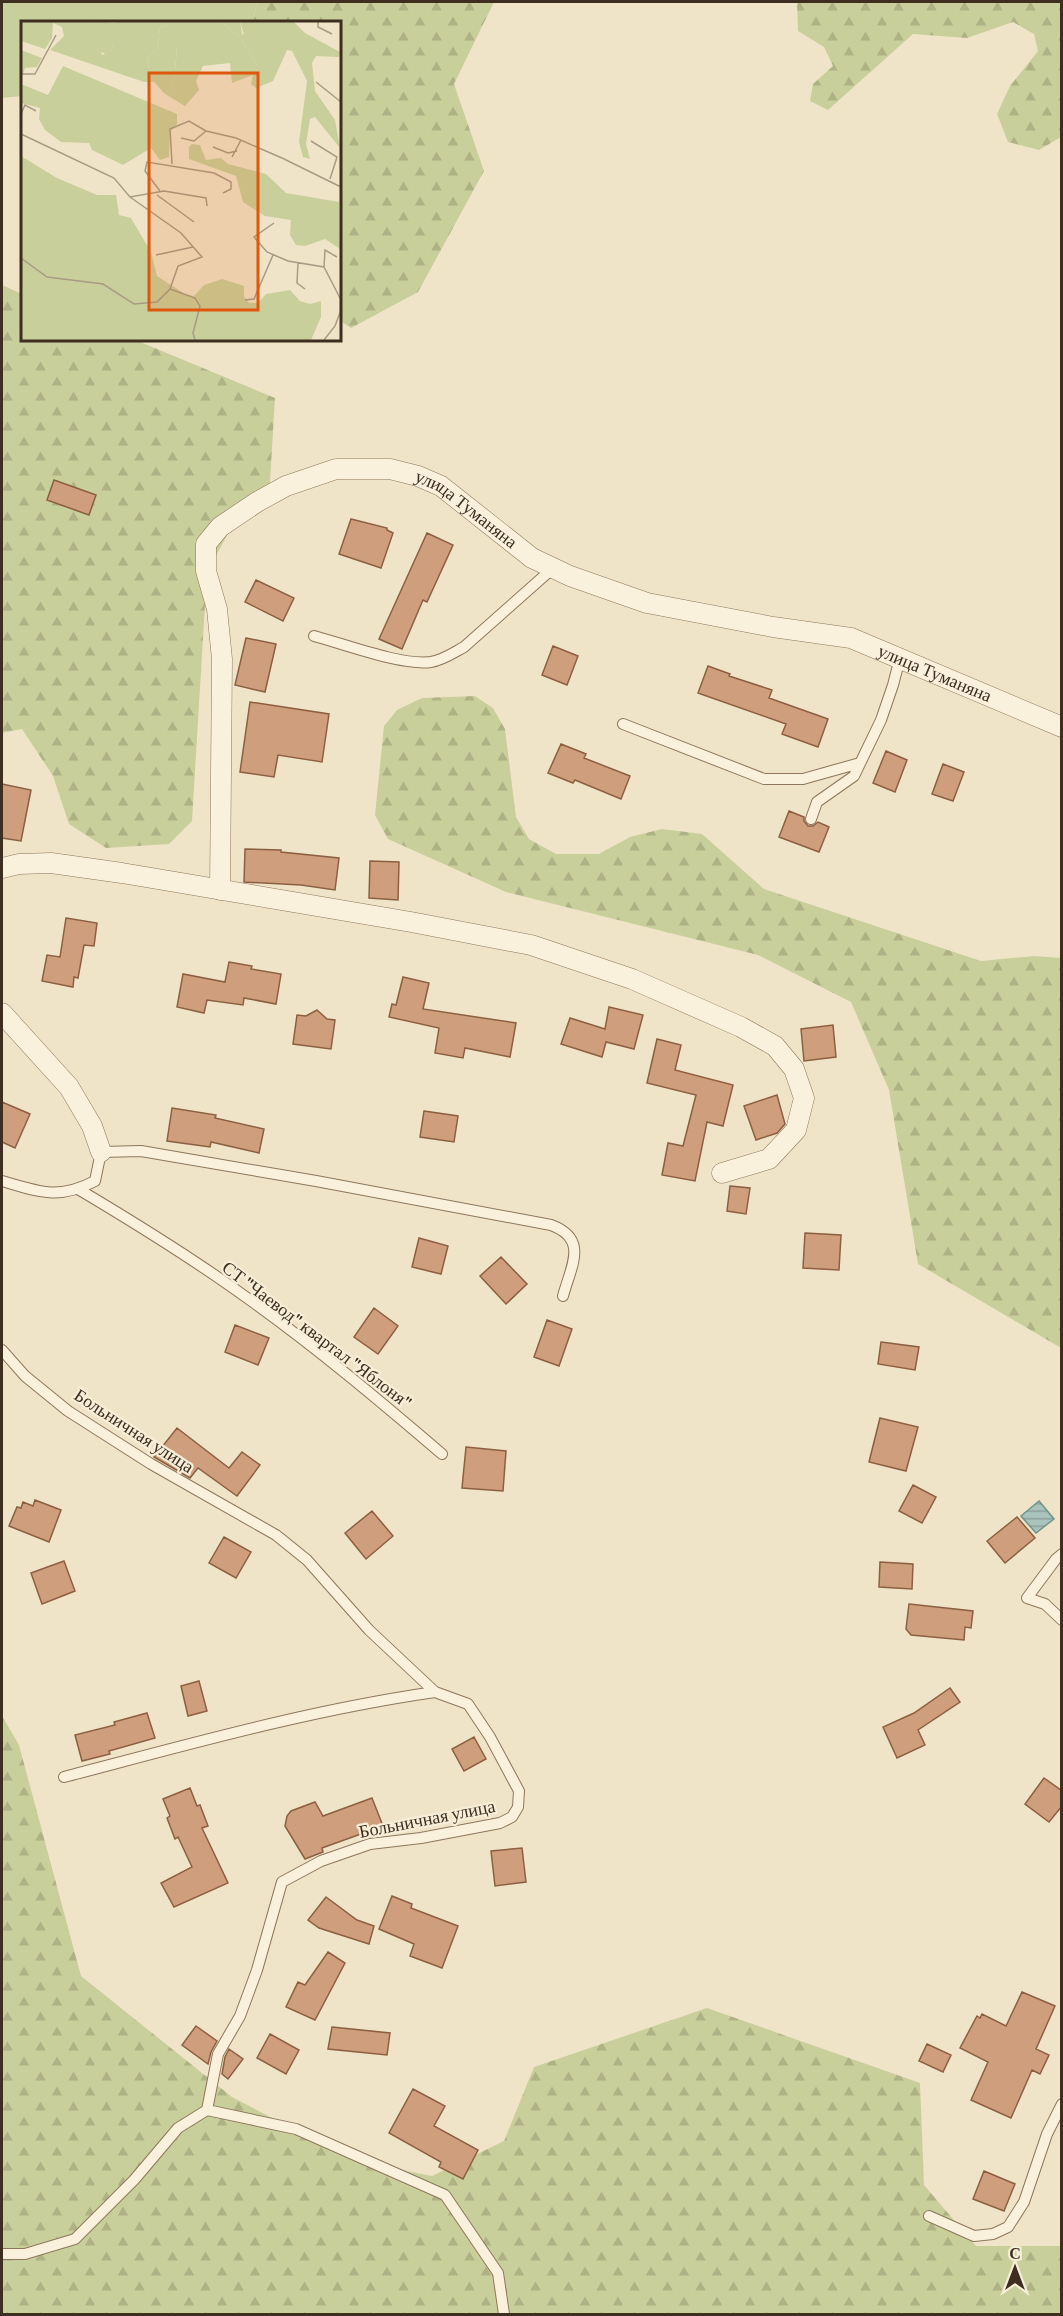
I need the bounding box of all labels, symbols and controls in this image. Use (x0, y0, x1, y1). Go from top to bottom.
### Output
inset map (21, 21, 340, 340)
street label: улица Туманяна (412, 466, 521, 552)
street label: улица Туманяна (875, 640, 995, 706)
street label: СТ "Чаевод" квартал "Яблоня" (218, 1257, 416, 1413)
street label: Больничная улица (71, 1385, 197, 1477)
street label: Больничная улица (357, 1796, 497, 1842)
north arrow (985, 2238, 1045, 2298)
text: С (1009, 2245, 1021, 2262)

